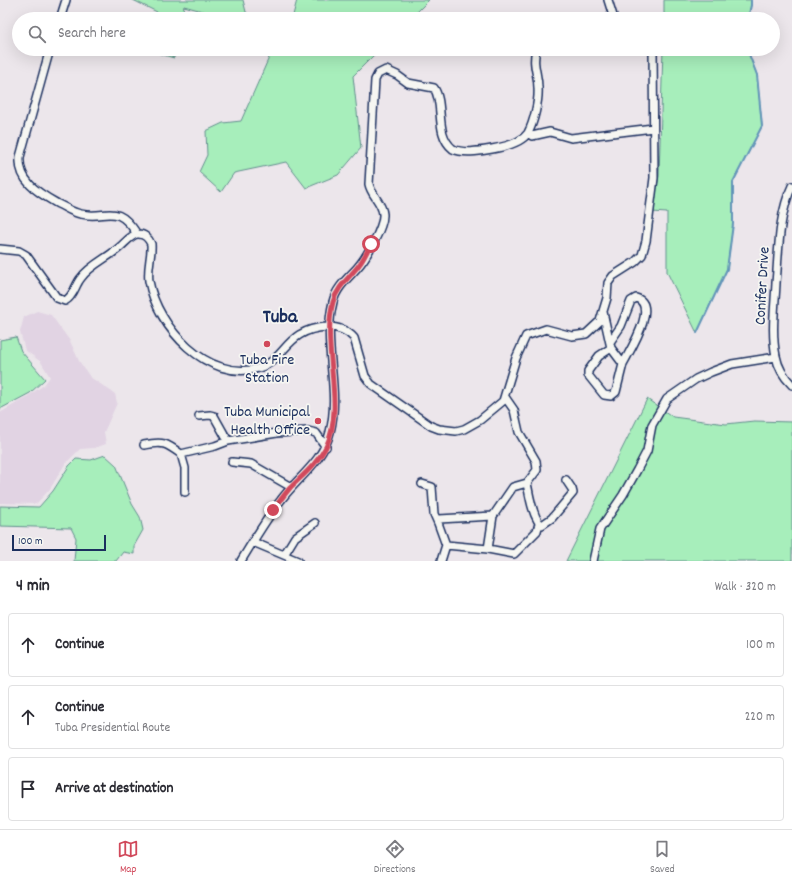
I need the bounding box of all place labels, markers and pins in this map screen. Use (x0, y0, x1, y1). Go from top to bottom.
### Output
marker: Tuba Fire Station (262, 339, 272, 349)
place label: Tuba Fire Station (240, 349, 294, 390)
place label: Tuba Municipal Health Office (224, 401, 310, 442)
marker: Tuba Municipal Health Office (313, 416, 323, 426)

